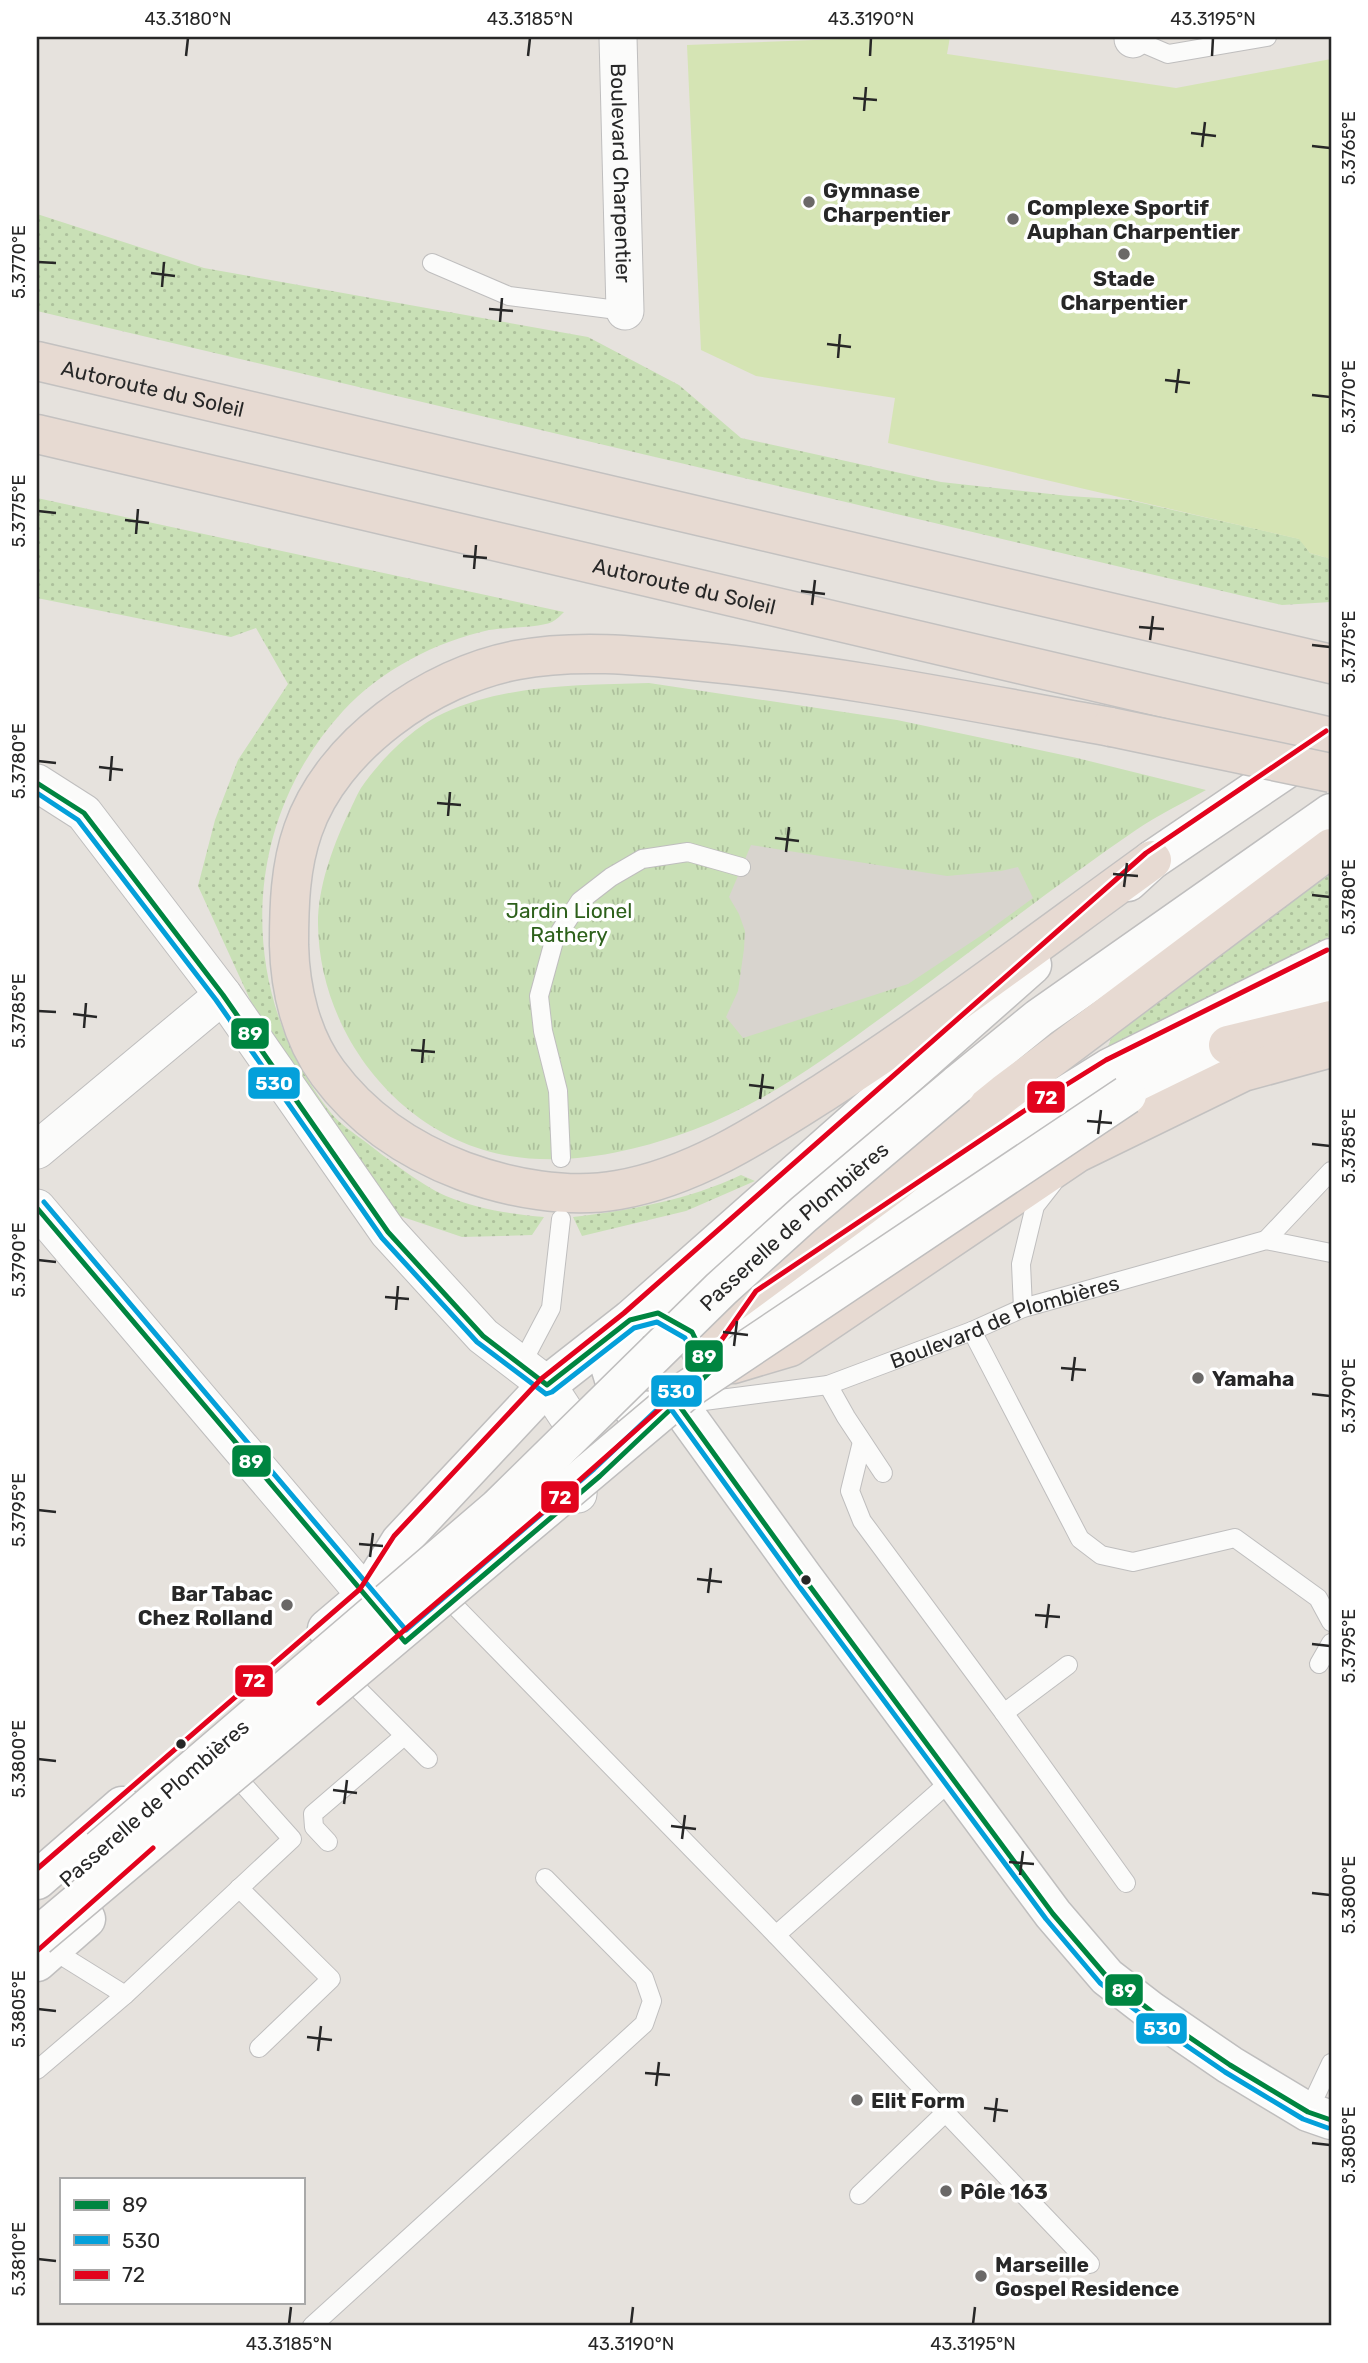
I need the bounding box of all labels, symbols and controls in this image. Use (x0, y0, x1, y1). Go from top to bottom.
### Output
text: 43.3180°N (144, 8, 232, 30)
text: 43.3185°N (487, 8, 573, 30)
text: 43.3190°N (828, 8, 914, 30)
text: 43.3195°N (1170, 8, 1256, 30)
street label: Boulevard Charpentier (606, 63, 637, 283)
text: 5.3765°E (1338, 111, 1360, 185)
place label: Gymnase Charpentier (823, 178, 951, 227)
marker: Gymnase Charpentier (801, 194, 817, 210)
place label: Complexe Sportif Auphan Charpentier (1027, 195, 1240, 244)
marker: Complexe Sportif Auphan Charpentier (1005, 211, 1021, 227)
text: 5.3770°E (8, 225, 30, 299)
marker: Stade Charpentier (1116, 246, 1132, 262)
place label: Stade Charpentier (1060, 266, 1188, 315)
street label: Autoroute du Soleil (59, 355, 247, 422)
text: 5.3770°E (1338, 360, 1360, 434)
text: 5.3775°E (8, 475, 30, 547)
street label: Autoroute du Soleil (591, 552, 778, 619)
text: 5.3775°E (1338, 611, 1360, 683)
text: 5.3780°E (8, 723, 30, 799)
text: 5.3780°E (1338, 859, 1360, 935)
park label: Jardin Lionel Rathery (506, 898, 632, 947)
text: 5.3785°E (8, 973, 30, 1049)
line badge: 89 (230, 1017, 270, 1050)
text: 89 (237, 1022, 263, 1045)
line badge: 530 (247, 1066, 301, 1100)
text: 530 (255, 1072, 293, 1095)
line badge: 72 (1026, 1080, 1066, 1114)
text: 72 (1034, 1086, 1058, 1109)
text: 5.3785°E (1338, 1108, 1360, 1184)
street label: Passerelle de Plombières (694, 1136, 893, 1316)
text: 5.3790°E (8, 1222, 30, 1298)
street label: Boulevard de Plombières (886, 1269, 1122, 1373)
line badge: 89 (684, 1339, 724, 1373)
text: 89 (691, 1345, 717, 1368)
text: 5.3790°E (1338, 1358, 1360, 1434)
place label: Yamaha (1212, 1366, 1294, 1391)
marker: Yamaha (1190, 1370, 1206, 1386)
line badge: 530 (650, 1374, 703, 1408)
text: 530 (657, 1380, 695, 1403)
line badge: 89 (231, 1444, 272, 1478)
text: 89 (238, 1450, 264, 1473)
text: 5.3795°E (8, 1473, 30, 1547)
line badge: 72 (540, 1480, 580, 1514)
text: 72 (548, 1486, 572, 1509)
unlabelled marker (799, 1573, 813, 1587)
place label: Bar Tabac Chez Rolland (138, 1581, 273, 1630)
marker: Bar Tabac Chez Rolland (279, 1597, 295, 1613)
text: 5.3795°E (1338, 1609, 1360, 1683)
line badge: 72 (234, 1664, 274, 1698)
text: 72 (242, 1669, 266, 1692)
street label: Passerelle de Plombières (54, 1714, 254, 1892)
text: 5.3800°E (8, 1720, 30, 1798)
unlabelled marker (174, 1737, 188, 1751)
text: 5.3800°E (1338, 1856, 1360, 1934)
text: 5.3805°E (8, 1970, 30, 2048)
line badge: 89 (1104, 1973, 1144, 2007)
text: 89 (1111, 1979, 1137, 2002)
line badge: 530 (1135, 2012, 1188, 2045)
text: 530 (1143, 2017, 1181, 2040)
place label: Elit Form (871, 2088, 965, 2113)
marker: Elit Form (849, 2092, 865, 2108)
text: 5.3805°E (1338, 2106, 1360, 2184)
legend (60, 2178, 304, 2304)
place label: Pôle 163 (960, 2179, 1048, 2204)
marker: Pôle 163 (938, 2183, 954, 2199)
text: 89 (122, 2192, 148, 2217)
text: 5.3810°E (8, 2222, 30, 2296)
text: 530 (122, 2228, 160, 2253)
place label: Marseille Gospel Residence (995, 2252, 1179, 2301)
text: 72 (122, 2262, 145, 2287)
marker: Marseille Gospel Residence (973, 2268, 989, 2284)
text: 43.3185°N (246, 2333, 332, 2355)
text: 43.3190°N (588, 2333, 674, 2355)
text: 43.3195°N (930, 2333, 1016, 2355)

